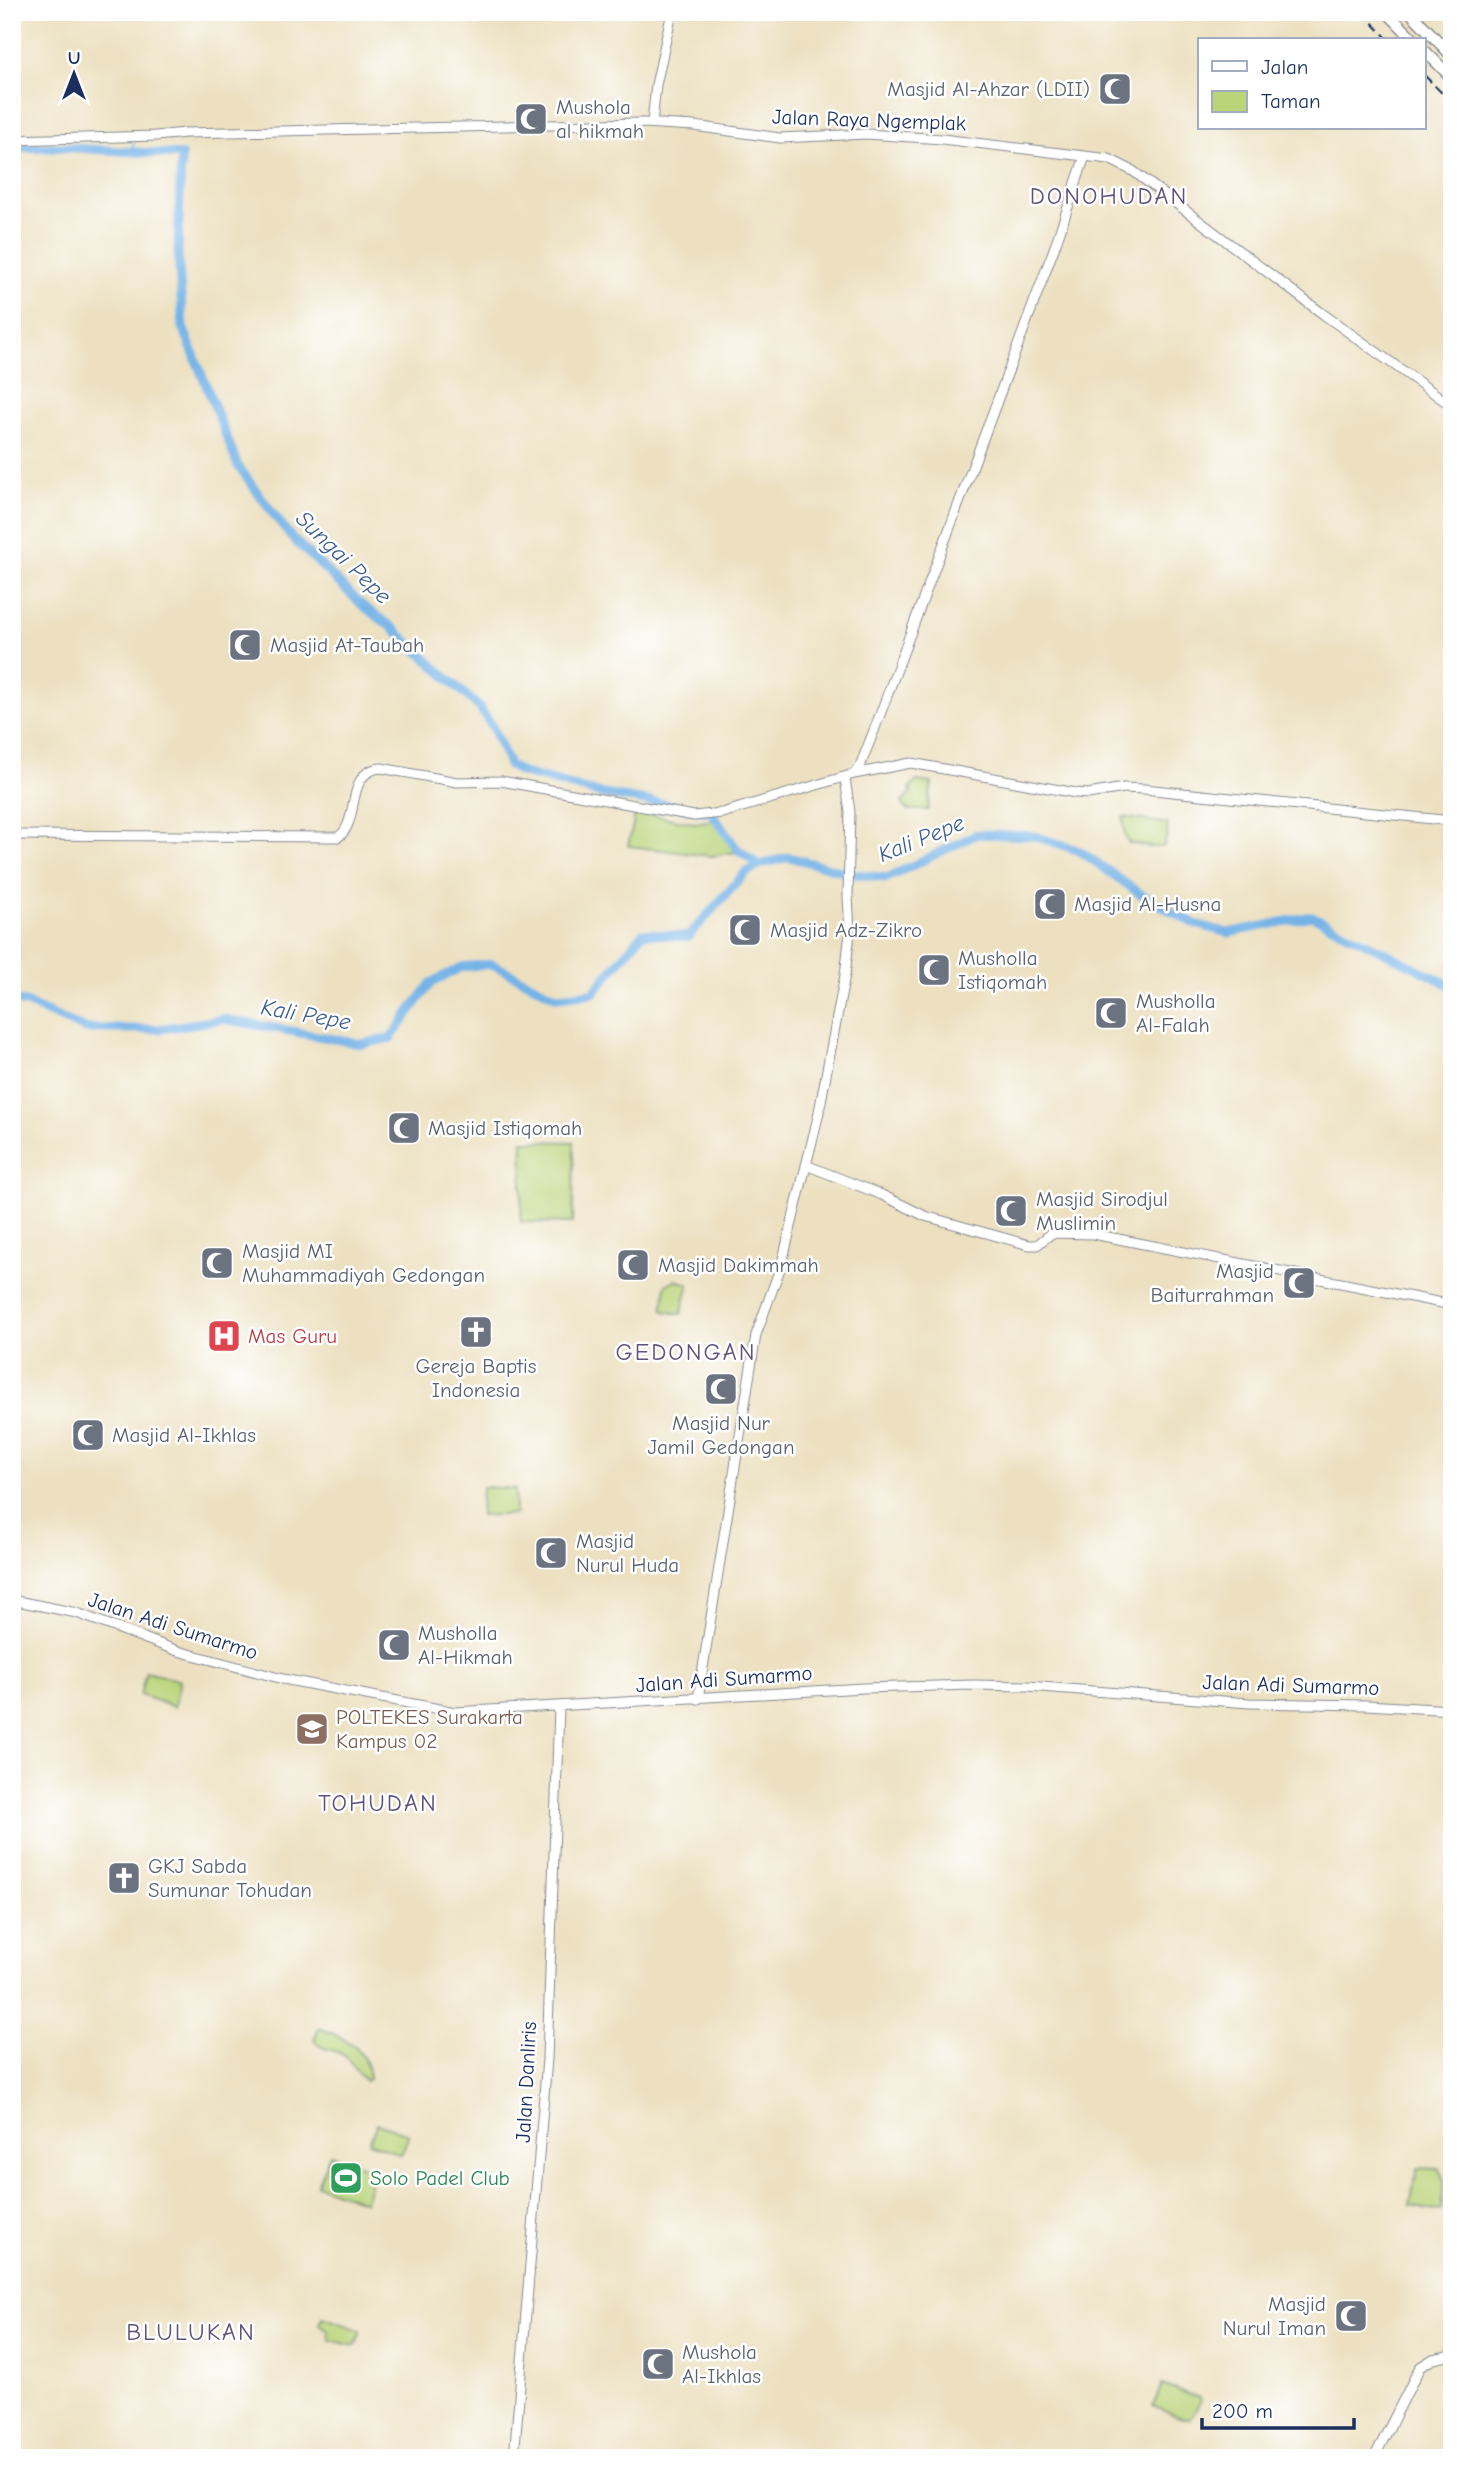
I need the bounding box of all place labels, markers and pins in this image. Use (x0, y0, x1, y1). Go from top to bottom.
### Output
mosque icon: Masjid Al-Ahzar (LDII) (1096, 70, 1134, 108)
place label: Masjid Al-Ahzar (LDII) (887, 77, 1090, 101)
place label: Mushola al hikmah (556, 95, 644, 143)
mosque icon: Mushola al hikmah (512, 100, 550, 138)
mosque icon: Masjid At-Taubah (226, 626, 264, 664)
place label: Masjid At-Taubah (270, 633, 424, 657)
mosque icon: Masjid Al-Husna (1031, 885, 1069, 923)
place label: Masjid Al-Husna (1074, 892, 1221, 916)
mosque icon: Masjid Adz-Zikro (726, 911, 764, 949)
place label: Masjid Adz-Zikro (770, 918, 922, 942)
place label: Musholla Istiqomah (958, 946, 1047, 994)
mosque icon: Musholla Istiqomah (915, 951, 953, 989)
place label: Musholla Al-Falah (1136, 989, 1215, 1037)
mosque icon: Musholla Al-Falah (1092, 994, 1130, 1032)
mosque icon: Masjid Istiqomah (385, 1109, 423, 1147)
place label: Masjid Istiqomah (428, 1116, 582, 1140)
place label: Masjid Sirodjul Muslimin (1036, 1187, 1168, 1235)
mosque icon: Masjid Sirodjul Muslimin (992, 1192, 1030, 1230)
place label: Masjid MI Muhammadiyah Gedongan (242, 1239, 485, 1287)
mosque icon: Masjid MI Muhammadiyah Gedongan (198, 1244, 236, 1282)
mosque icon: Masjid Dakimmah (614, 1246, 652, 1284)
place label: Masjid Dakimmah (658, 1253, 819, 1277)
place label: Masjid Baiturrahman (1150, 1259, 1274, 1307)
mosque icon: Masjid Baiturrahman (1280, 1264, 1318, 1302)
church icon: Gereja Baptis Indonesia (457, 1313, 495, 1351)
hospital icon: Mas Guru (205, 1317, 243, 1355)
place label: Mas Guru (248, 1324, 337, 1348)
place label: Gereja Baptis Indonesia (415, 1354, 537, 1402)
mosque icon: Masjid Nur Jamil Gedongan (702, 1370, 740, 1408)
place label: Masjid Nur Jamil Gedongan (647, 1411, 795, 1459)
mosque icon: Masjid Al-Ikhlas (69, 1416, 107, 1454)
place label: Masjid Al-Ikhlas (112, 1423, 256, 1447)
place label: Masjid Nurul Huda (576, 1529, 679, 1577)
mosque icon: Masjid Nurul Huda (532, 1534, 570, 1572)
place label: Musholla Al-Hikmah (418, 1621, 513, 1669)
mosque icon: Musholla Al-Hikmah (375, 1626, 413, 1664)
place label: POLTEKES Surakarta Kampus 02 (336, 1705, 523, 1753)
school or university icon: POLTEKES Surakarta Kampus 02 (293, 1710, 331, 1748)
place label: GKJ Sabda Sumunar Tohudan (148, 1854, 312, 1902)
church icon: GKJ Sabda Sumunar Tohudan (105, 1859, 143, 1897)
sports icon: Solo Padel Club (327, 2159, 365, 2197)
place label: Solo Padel Club (370, 2166, 510, 2190)
place label: Masjid Nurul Iman (1223, 2292, 1326, 2340)
mosque icon: Masjid Nurul Iman (1332, 2297, 1370, 2335)
place label: Mushola Al-Ikhlas (682, 2340, 761, 2388)
mosque icon: Mushola Al-Ikhlas (639, 2345, 677, 2383)

